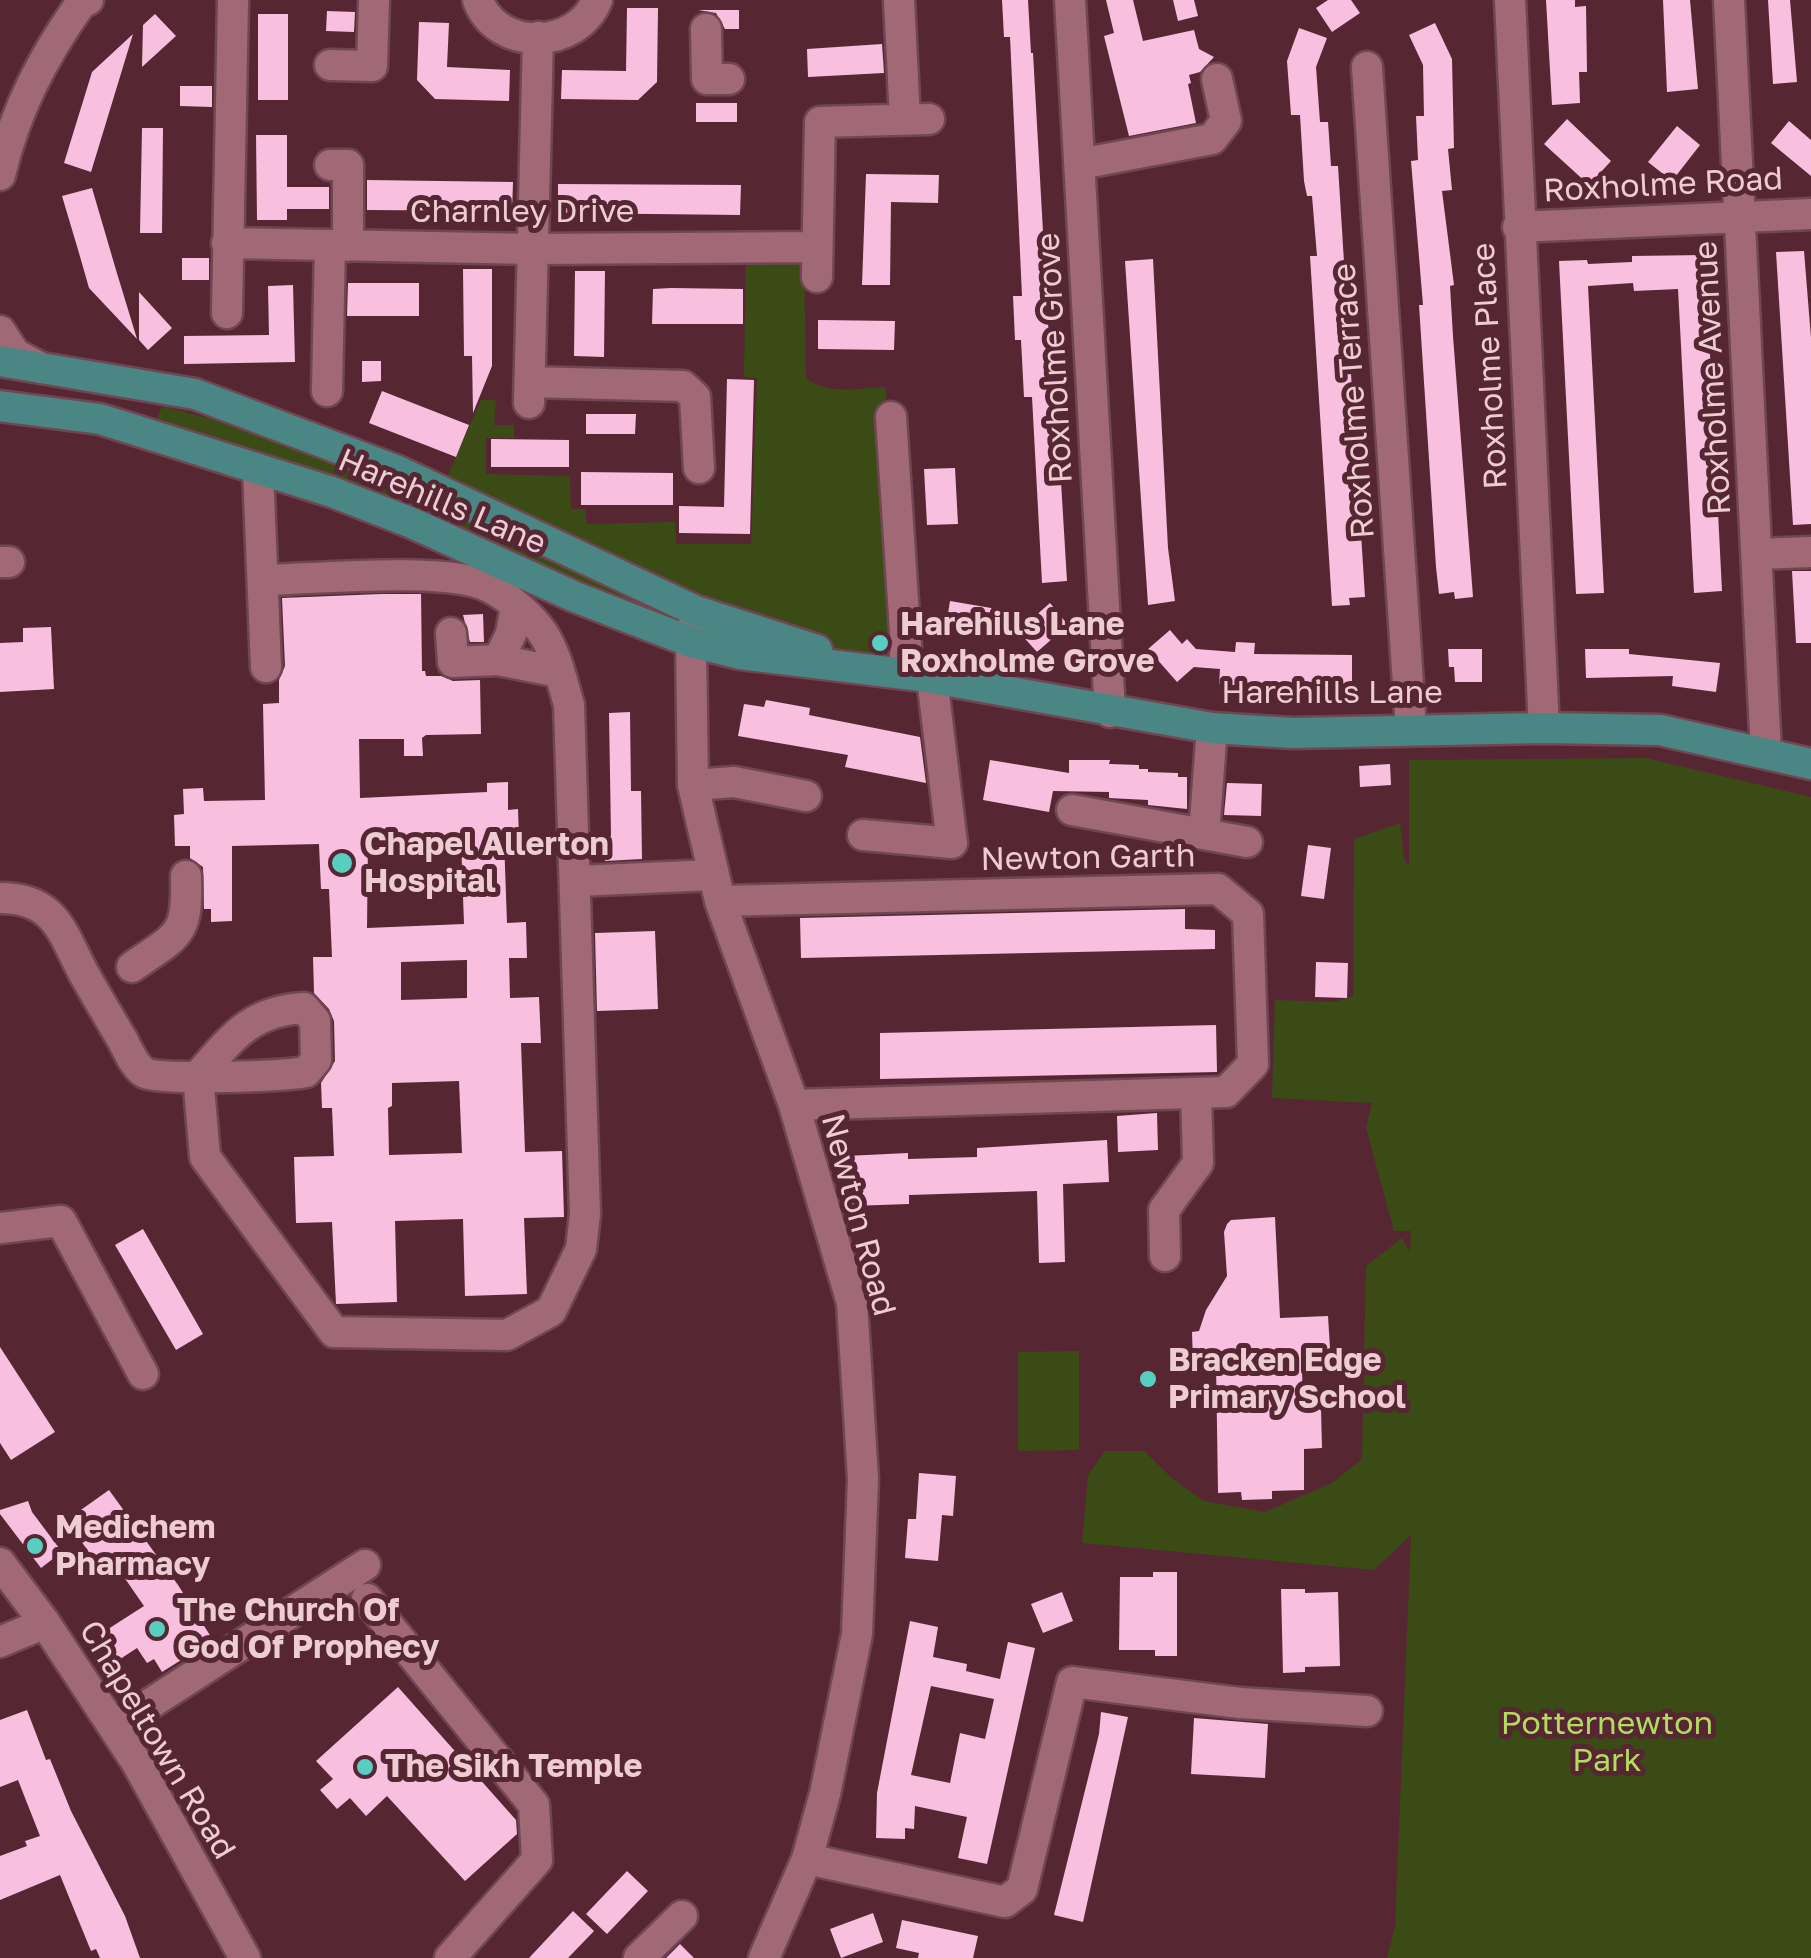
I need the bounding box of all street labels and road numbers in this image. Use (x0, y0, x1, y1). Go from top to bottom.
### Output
street label: Roxholme Road (1542, 160, 1784, 210)
street label: Charnley Drive (410, 193, 634, 231)
street label: Roxholme Grove (1029, 232, 1081, 484)
street label: Roxholme Avenue (1687, 240, 1739, 516)
street label: Roxholme Place (1464, 242, 1516, 490)
street label: Roxholme Terrace (1325, 262, 1383, 540)
street label: Harehills Lane (332, 441, 552, 563)
street label: Harehills Lane (1221, 674, 1443, 712)
street label: Newton Garth (980, 837, 1196, 879)
street label: Newton Road (813, 1110, 903, 1320)
street label: Chapeltown Road (71, 1614, 243, 1866)

